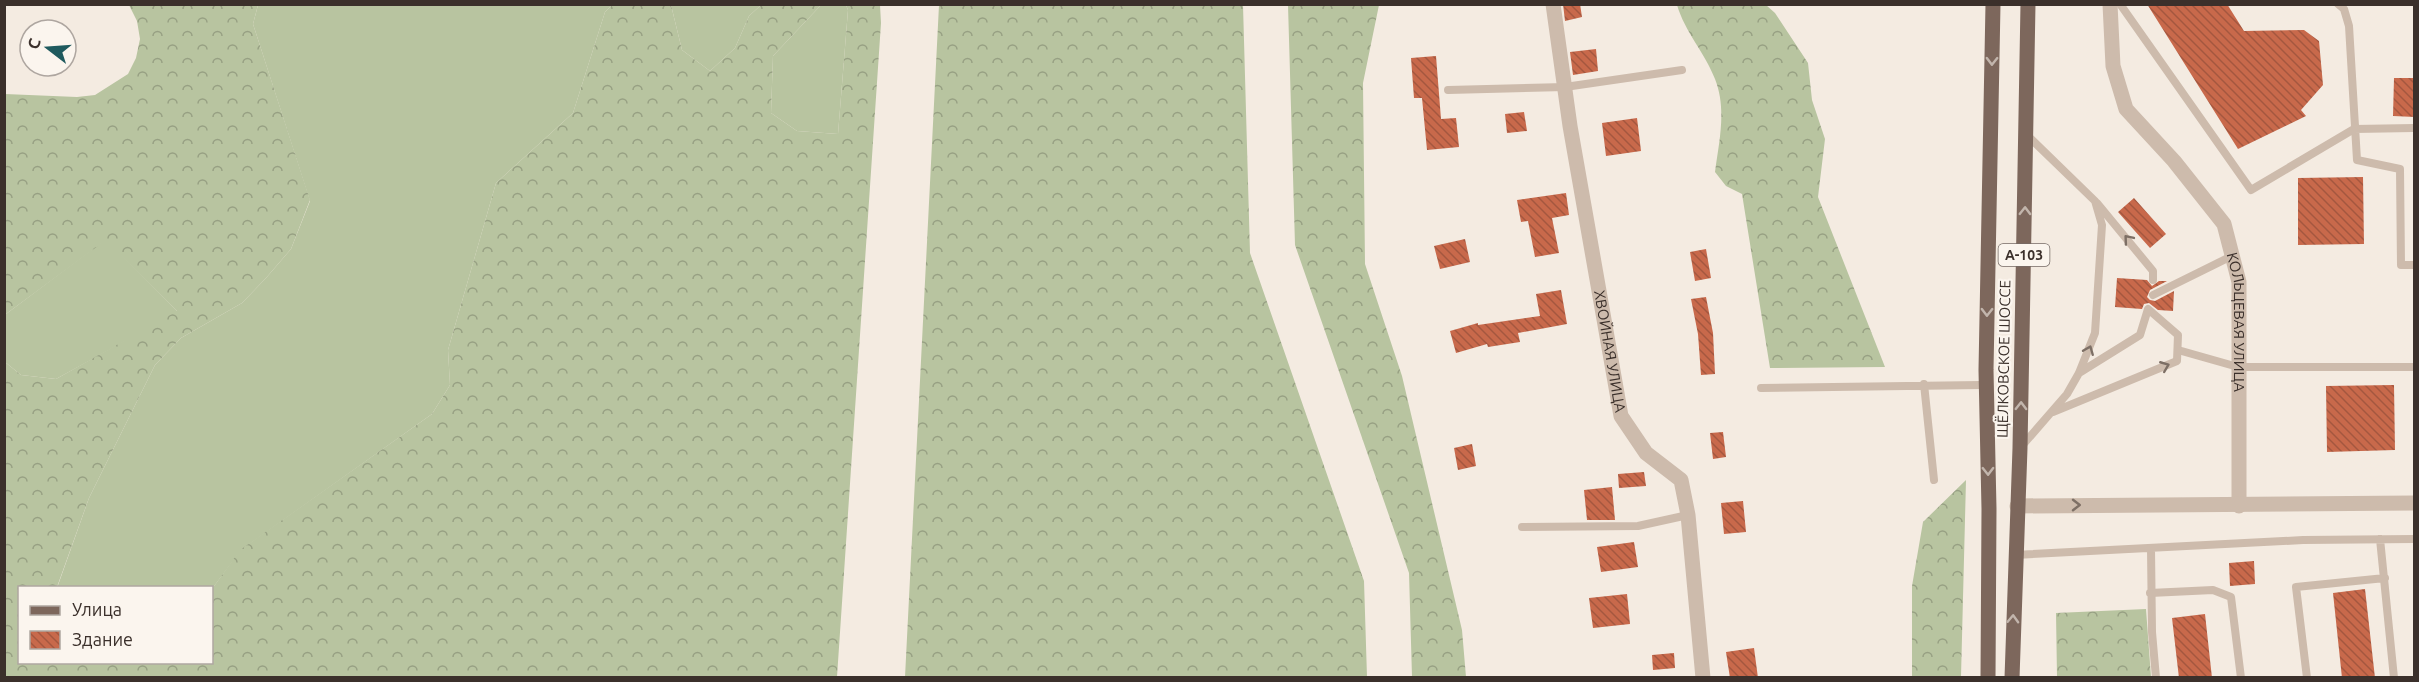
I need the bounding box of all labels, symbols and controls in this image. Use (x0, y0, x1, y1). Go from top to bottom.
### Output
north arrow (18, 18, 78, 78)
text: С (24, 36, 44, 51)
one-way arrow (1986, 56, 1998, 65)
one-way arrow (2018, 206, 2031, 215)
one-way arrow (2124, 235, 2135, 246)
road number: А-103 (1998, 244, 2050, 266)
street label: КОЛЬЦЕВАЯ УЛИЦА (2224, 250, 2248, 392)
street label: ЩЁЛКОВСКОЕ ШОССЕ (1994, 280, 2013, 438)
street label: ХВОЙНАЯ УЛИЦА (1591, 289, 1629, 414)
one-way arrow (1980, 308, 1993, 317)
one-way arrow (2082, 345, 2094, 356)
one-way arrow (2159, 361, 2170, 373)
one-way arrow (2014, 401, 2027, 410)
one-way arrow (1982, 466, 1994, 475)
one-way arrow (2071, 499, 2080, 511)
legend (18, 586, 213, 664)
text: Улица (72, 599, 122, 619)
one-way arrow (2007, 615, 2020, 624)
text: Здание (72, 629, 133, 649)

